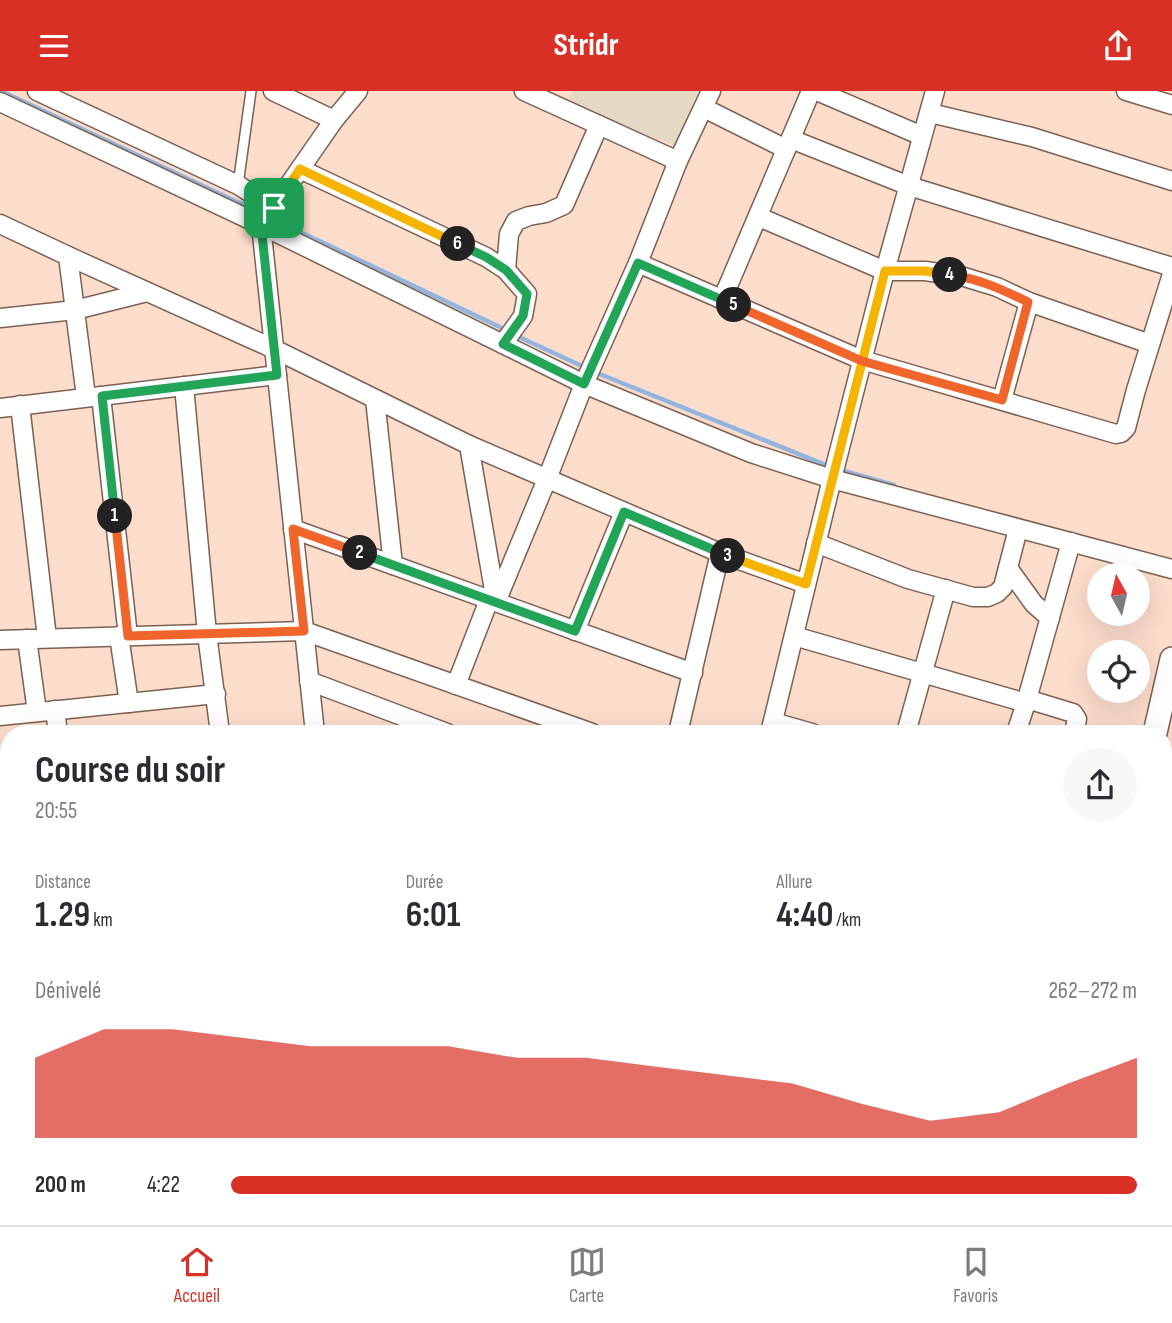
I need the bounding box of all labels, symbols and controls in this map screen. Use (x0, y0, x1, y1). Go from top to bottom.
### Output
text: Stridr (553, 26, 619, 65)
icon: menu (35, 27, 73, 65)
icon: share (1099, 27, 1137, 65)
pin (244, 178, 304, 238)
icon: arrive (255, 189, 293, 227)
pin: 6 (440, 227, 476, 261)
text: 6 (453, 232, 462, 255)
pin: 4 (932, 257, 968, 293)
text: 4 (945, 263, 954, 286)
pin: 5 (716, 287, 752, 323)
text: 5 (729, 293, 738, 316)
pin: 1 (97, 499, 132, 533)
text: 1 (111, 504, 118, 527)
pin: 2 (342, 535, 378, 571)
pin: 3 (710, 539, 746, 573)
text: 2 (355, 541, 364, 564)
text: 3 (723, 544, 732, 567)
north arrow (1087, 563, 1150, 627)
map controls (1087, 563, 1150, 703)
button: locate (1087, 640, 1150, 703)
text: Course du soir (35, 748, 225, 793)
button: share (1063, 748, 1137, 822)
text: 20:55 (35, 797, 77, 825)
text: Distance (35, 871, 91, 894)
text: Durée (406, 871, 443, 894)
text: Allure (776, 871, 813, 894)
text: 1.29 (35, 894, 90, 937)
text: 6:01 (406, 894, 460, 937)
text: 4:40 (776, 894, 833, 937)
text: km (90, 909, 113, 932)
text: /km (833, 909, 861, 932)
text: Dénivelé (35, 977, 101, 1005)
text: 262–272 m (1048, 977, 1137, 1005)
text: 200 m (35, 1171, 86, 1199)
text: 4:22 (147, 1171, 180, 1199)
tab: Accueil (174, 1243, 220, 1308)
tab: Carte (568, 1243, 606, 1308)
tab: Favoris (953, 1243, 998, 1308)

